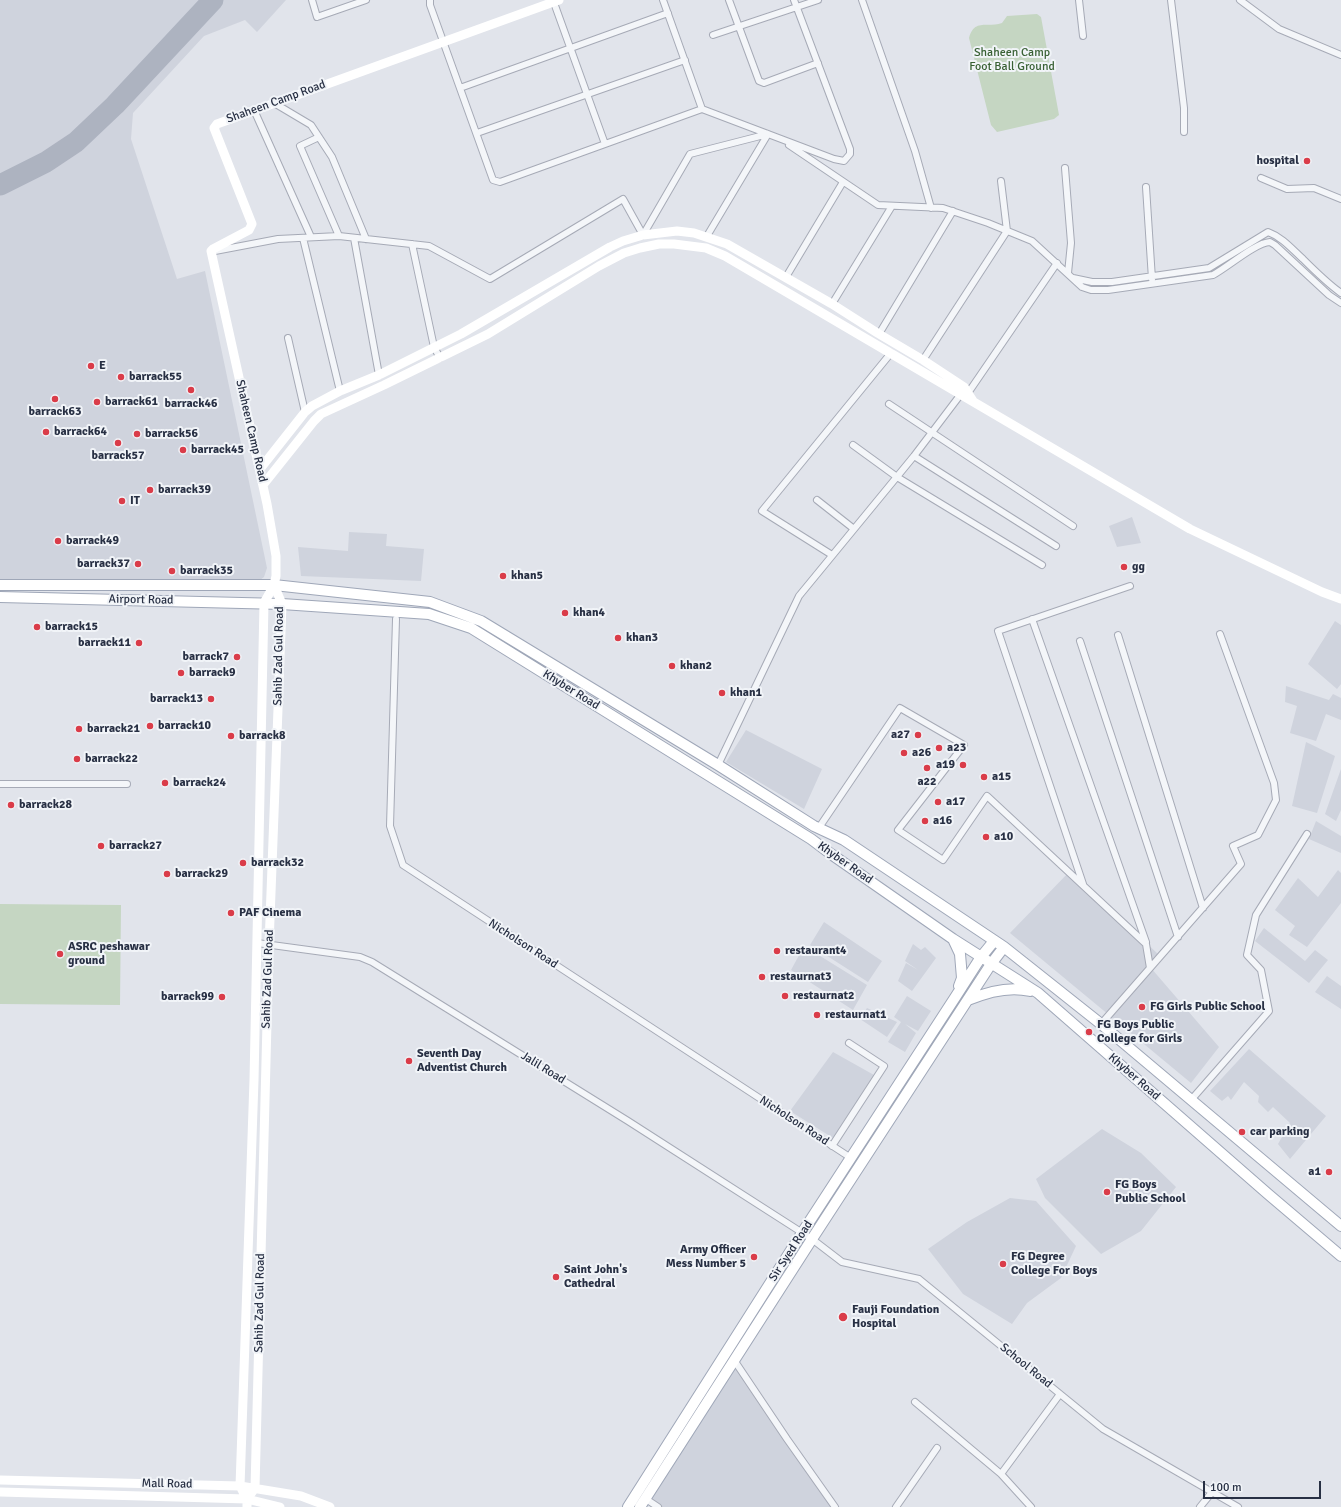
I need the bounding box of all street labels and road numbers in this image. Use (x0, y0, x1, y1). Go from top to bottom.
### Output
street label: Shaheen Camp Road (224, 77, 328, 127)
street label: Shaheen Camp Road (232, 378, 270, 484)
street label: Airport Road (108, 592, 174, 608)
street label: Sahib Zad Gul Road (271, 606, 287, 706)
street label: Khyber Road (540, 667, 602, 713)
street label: Khyber Road (815, 839, 875, 887)
street label: Nicholson Road (486, 916, 560, 972)
street label: Sahib Zad Gul Road (259, 929, 277, 1029)
street label: Jalil Road (518, 1049, 568, 1087)
street label: Khyber Road (1105, 1051, 1163, 1103)
street label: Nicholson Road (757, 1093, 831, 1149)
street label: Sir Syed Road (766, 1218, 816, 1284)
street label: Sahib Zad Gul Road (252, 1253, 268, 1353)
street label: School Road (997, 1341, 1055, 1391)
street label: Mall Road (141, 1476, 193, 1492)

